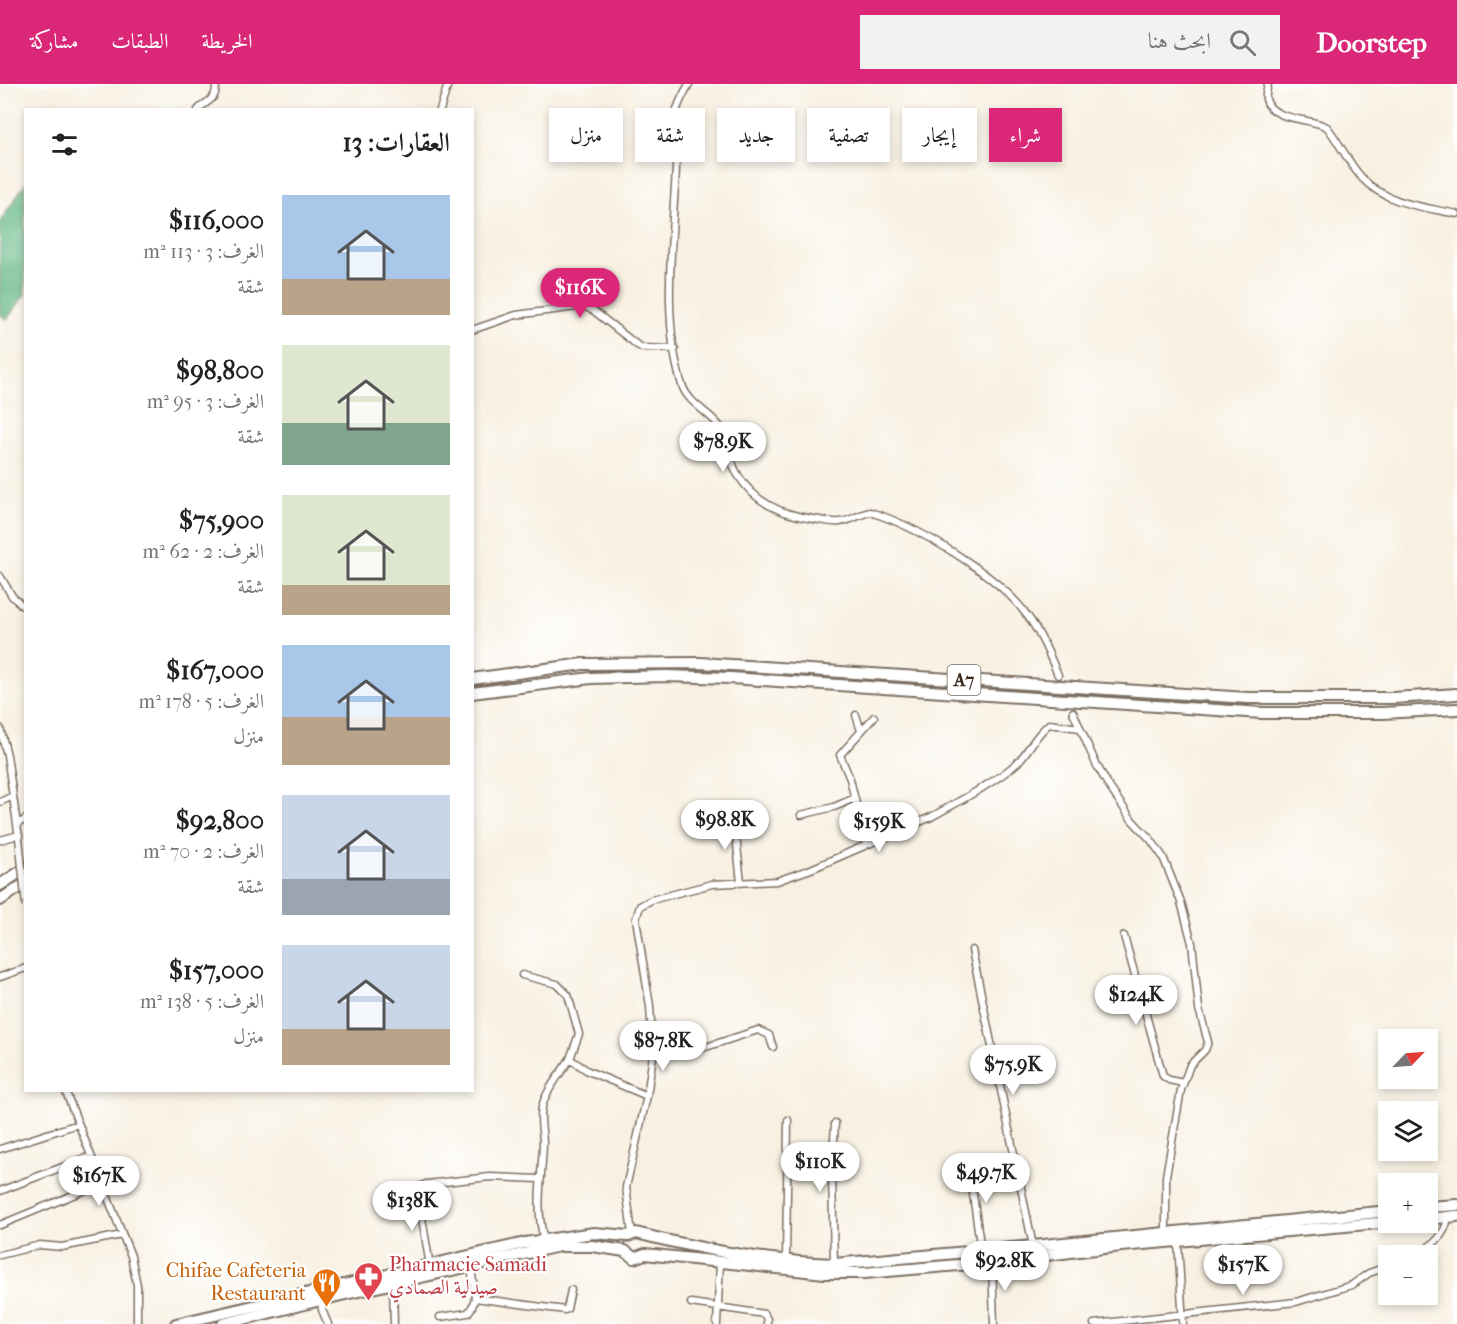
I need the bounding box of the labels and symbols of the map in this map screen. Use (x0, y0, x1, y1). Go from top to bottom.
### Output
pin: $116K (538, 268, 622, 319)
pin: $78.9K (674, 422, 772, 473)
road number: A7 (948, 665, 980, 695)
pin: $98.8K (676, 800, 774, 851)
pin: $159K (837, 802, 921, 853)
pin: $124K (1094, 975, 1178, 1026)
pin: $87.8K (614, 1021, 712, 1072)
north arrow (1378, 1029, 1438, 1089)
pin: $75.9K (964, 1045, 1062, 1096)
pin: $110K (778, 1142, 862, 1193)
pin: $49.7K (937, 1153, 1035, 1204)
pin: $167K (57, 1156, 141, 1207)
pin: $138K (370, 1181, 454, 1232)
pin: $92.8K (956, 1241, 1054, 1292)
pin: $157K (1201, 1245, 1285, 1296)
place label: Pharmacie Samadi صيدلية الصمادي (389, 1253, 547, 1303)
place label: Chifae Cafeteria Restaurant (166, 1259, 307, 1305)
pharmacy icon: Pharmacie Samadi صيدلية الصمادي (352, 1260, 384, 1302)
restaurant icon: Chifae Cafeteria Restaurant (311, 1266, 343, 1308)

